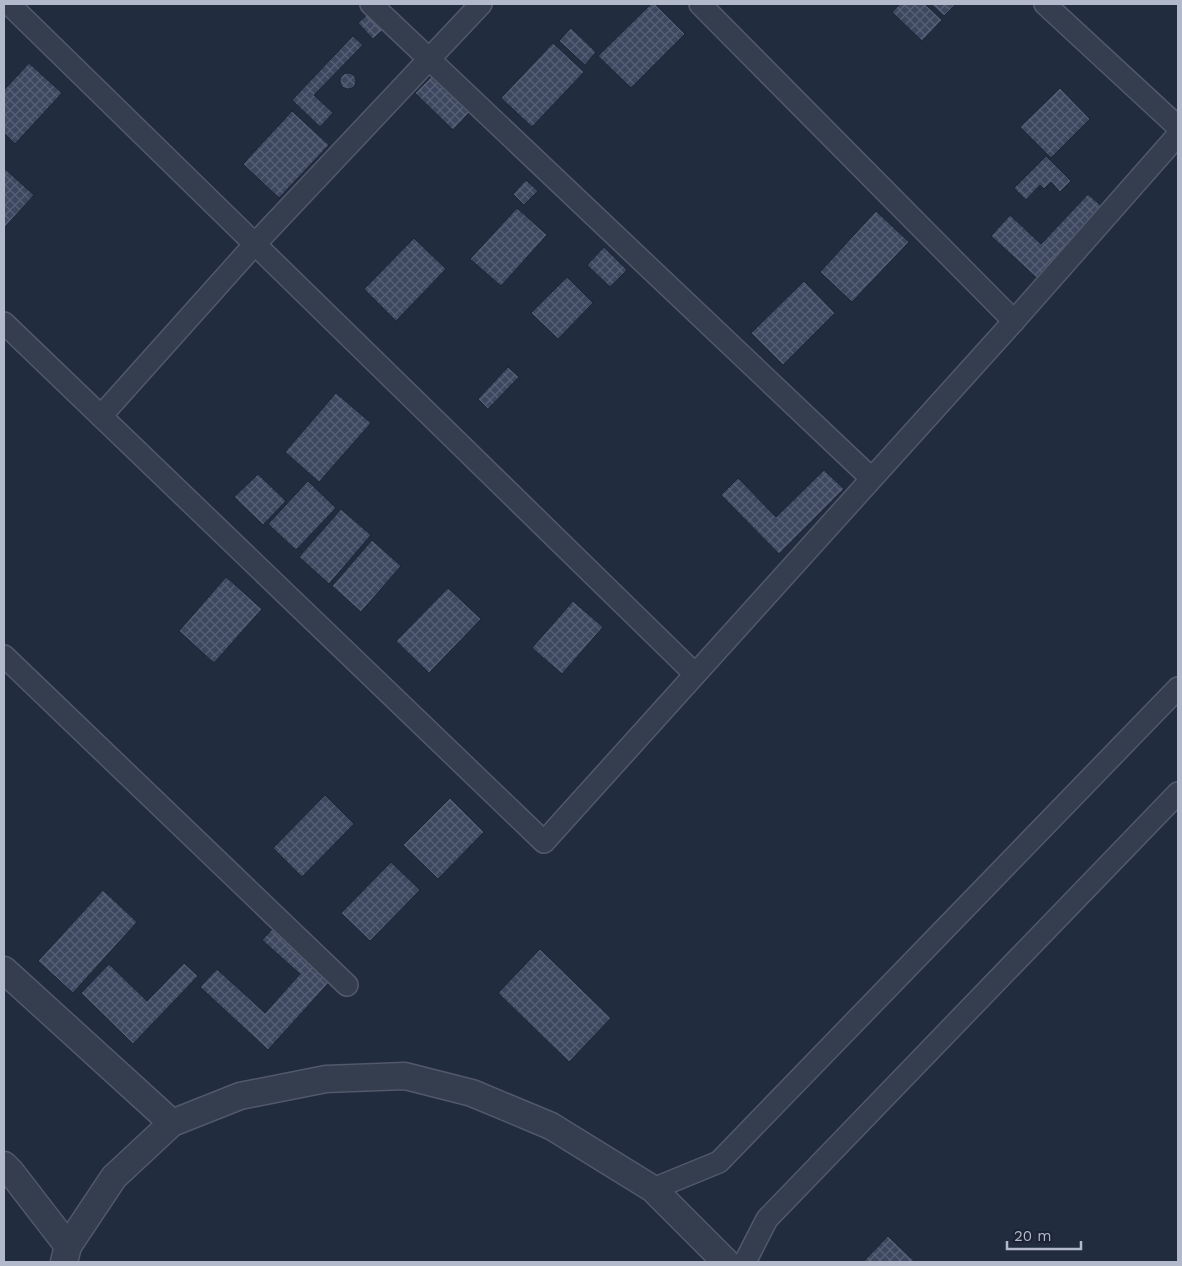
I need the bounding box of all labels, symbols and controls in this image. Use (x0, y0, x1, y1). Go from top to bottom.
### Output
scale bar (1007, 1218, 1081, 1250)
text: 20 m (1014, 1227, 1052, 1245)

